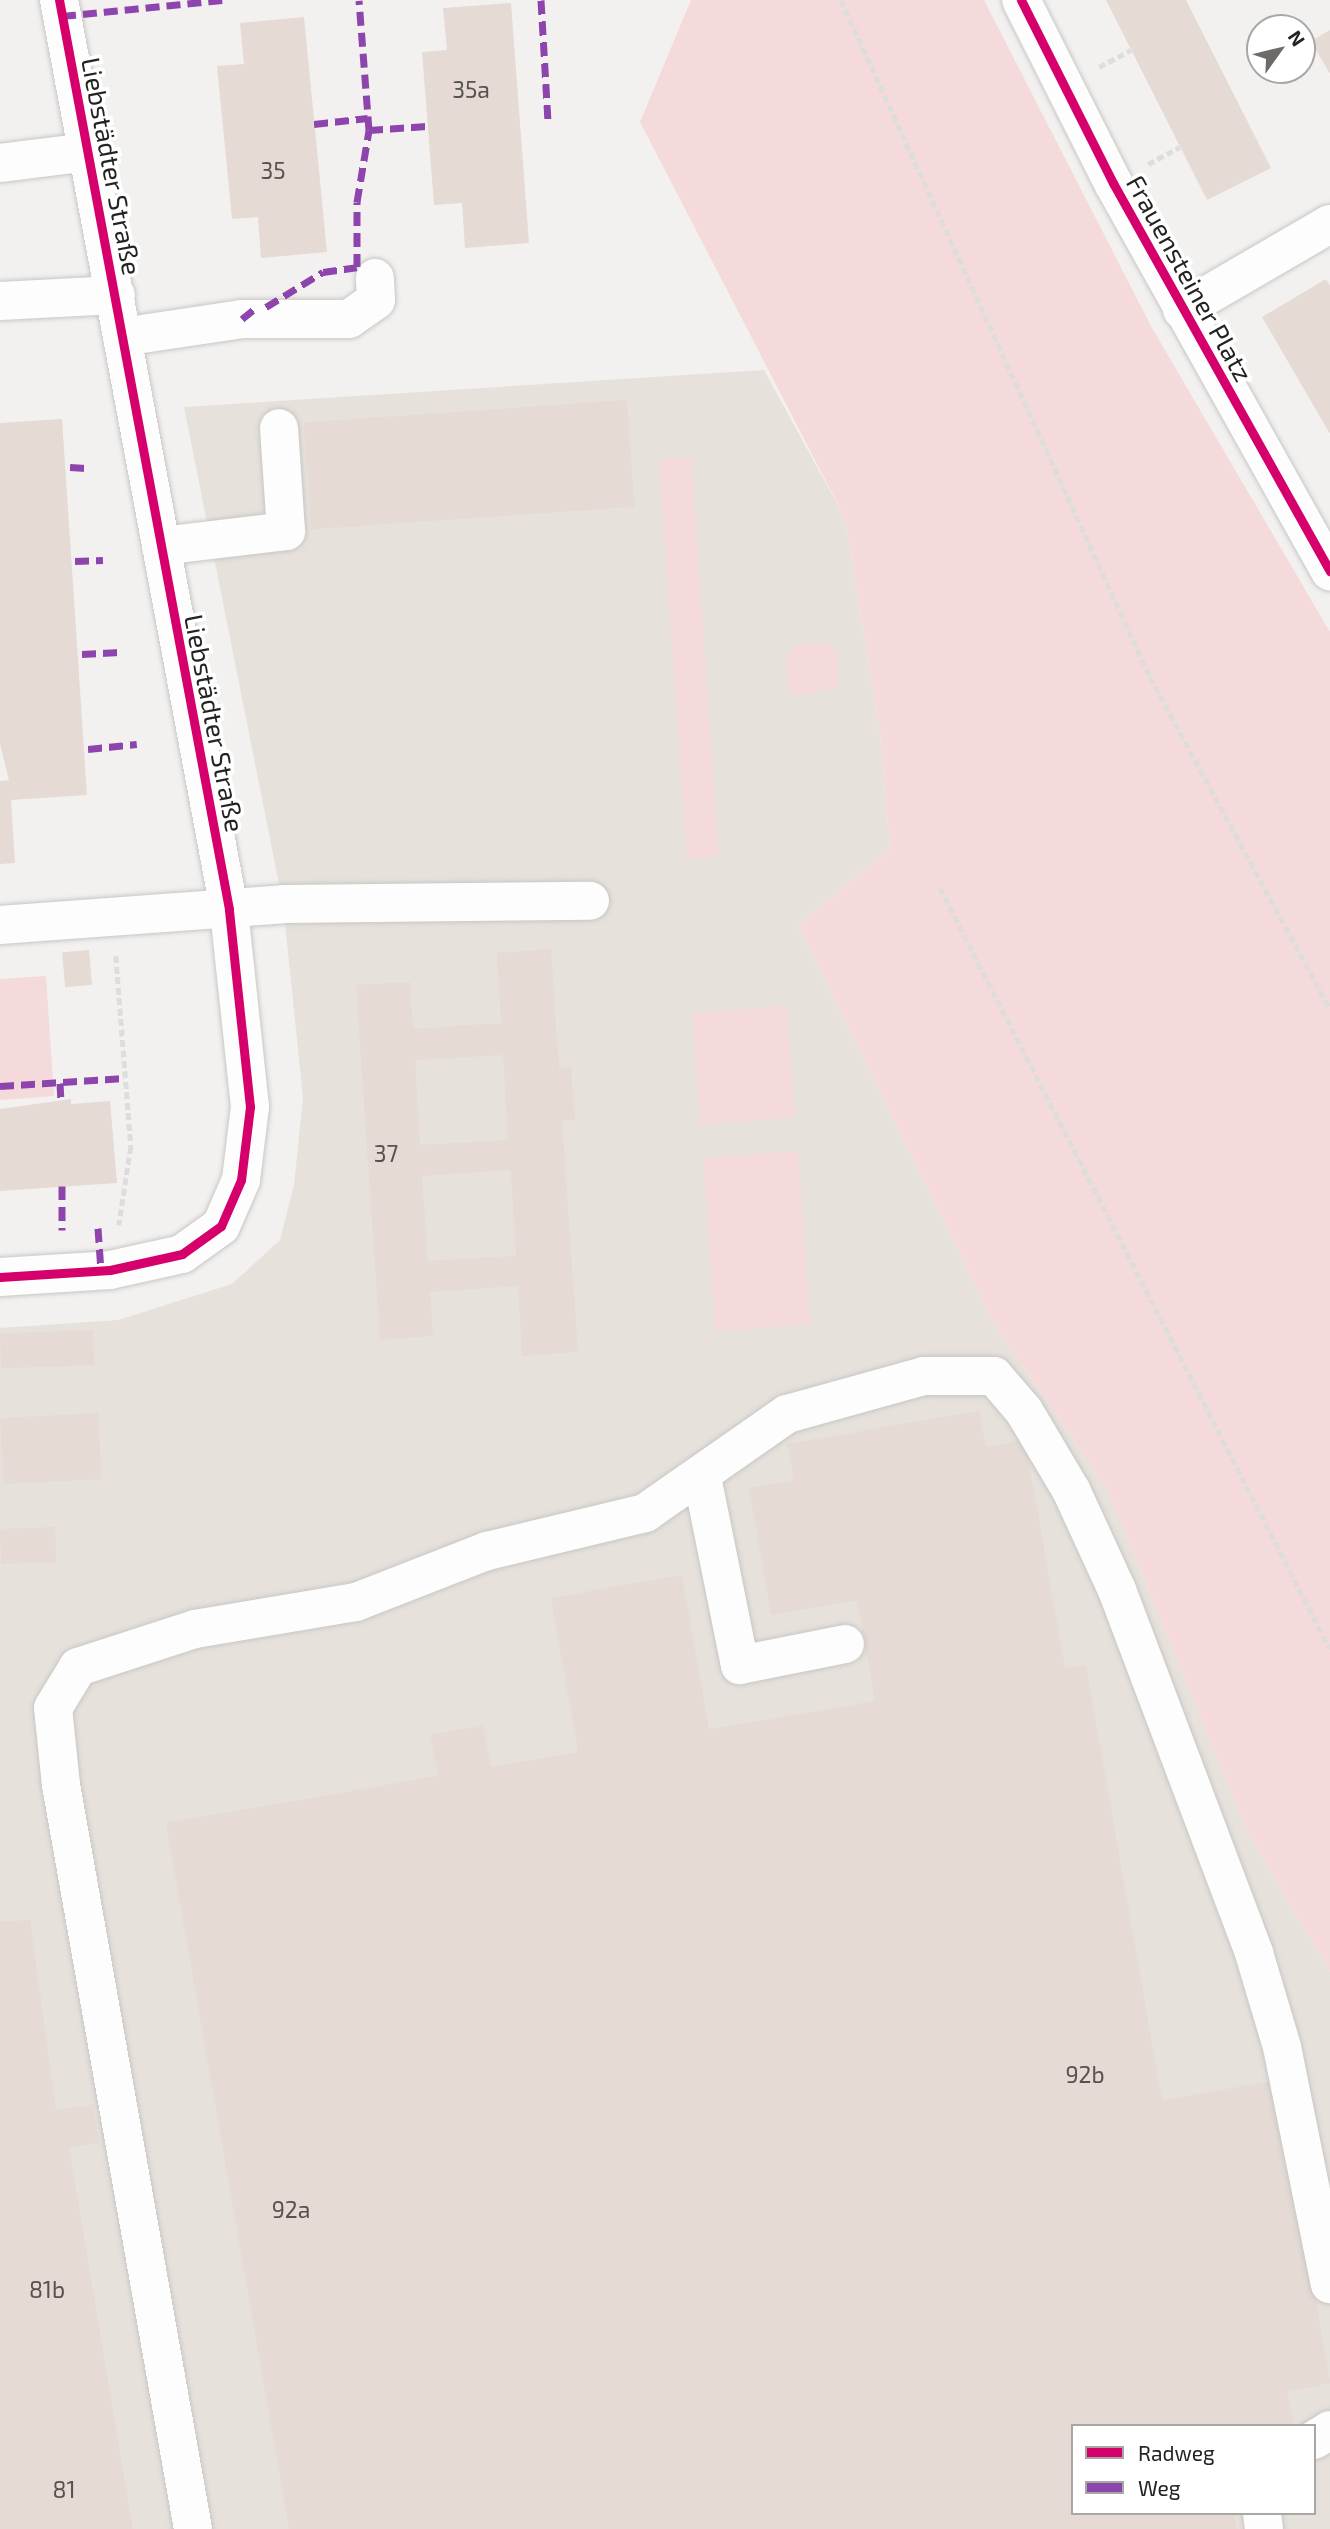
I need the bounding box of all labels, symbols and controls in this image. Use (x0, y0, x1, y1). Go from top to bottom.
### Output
north arrow (1246, 14, 1316, 84)
text: N (1284, 26, 1311, 50)
street label: Liebstädter Straße (76, 54, 148, 278)
house number: 35a (452, 75, 490, 103)
house number: 35 (260, 156, 286, 184)
street label: Frauensteiner Platz (1120, 169, 1260, 387)
street label: Liebstädter Straße (179, 611, 251, 835)
house number: 37 (374, 1139, 398, 1167)
house number: 92b (1065, 2060, 1105, 2088)
house number: 92a (272, 2195, 310, 2223)
house number: 81b (29, 2275, 65, 2303)
legend (1071, 2424, 1316, 2515)
text: Radweg (1138, 2440, 1215, 2465)
house number: 81 (52, 2475, 76, 2503)
text: Weg (1138, 2475, 1181, 2500)

